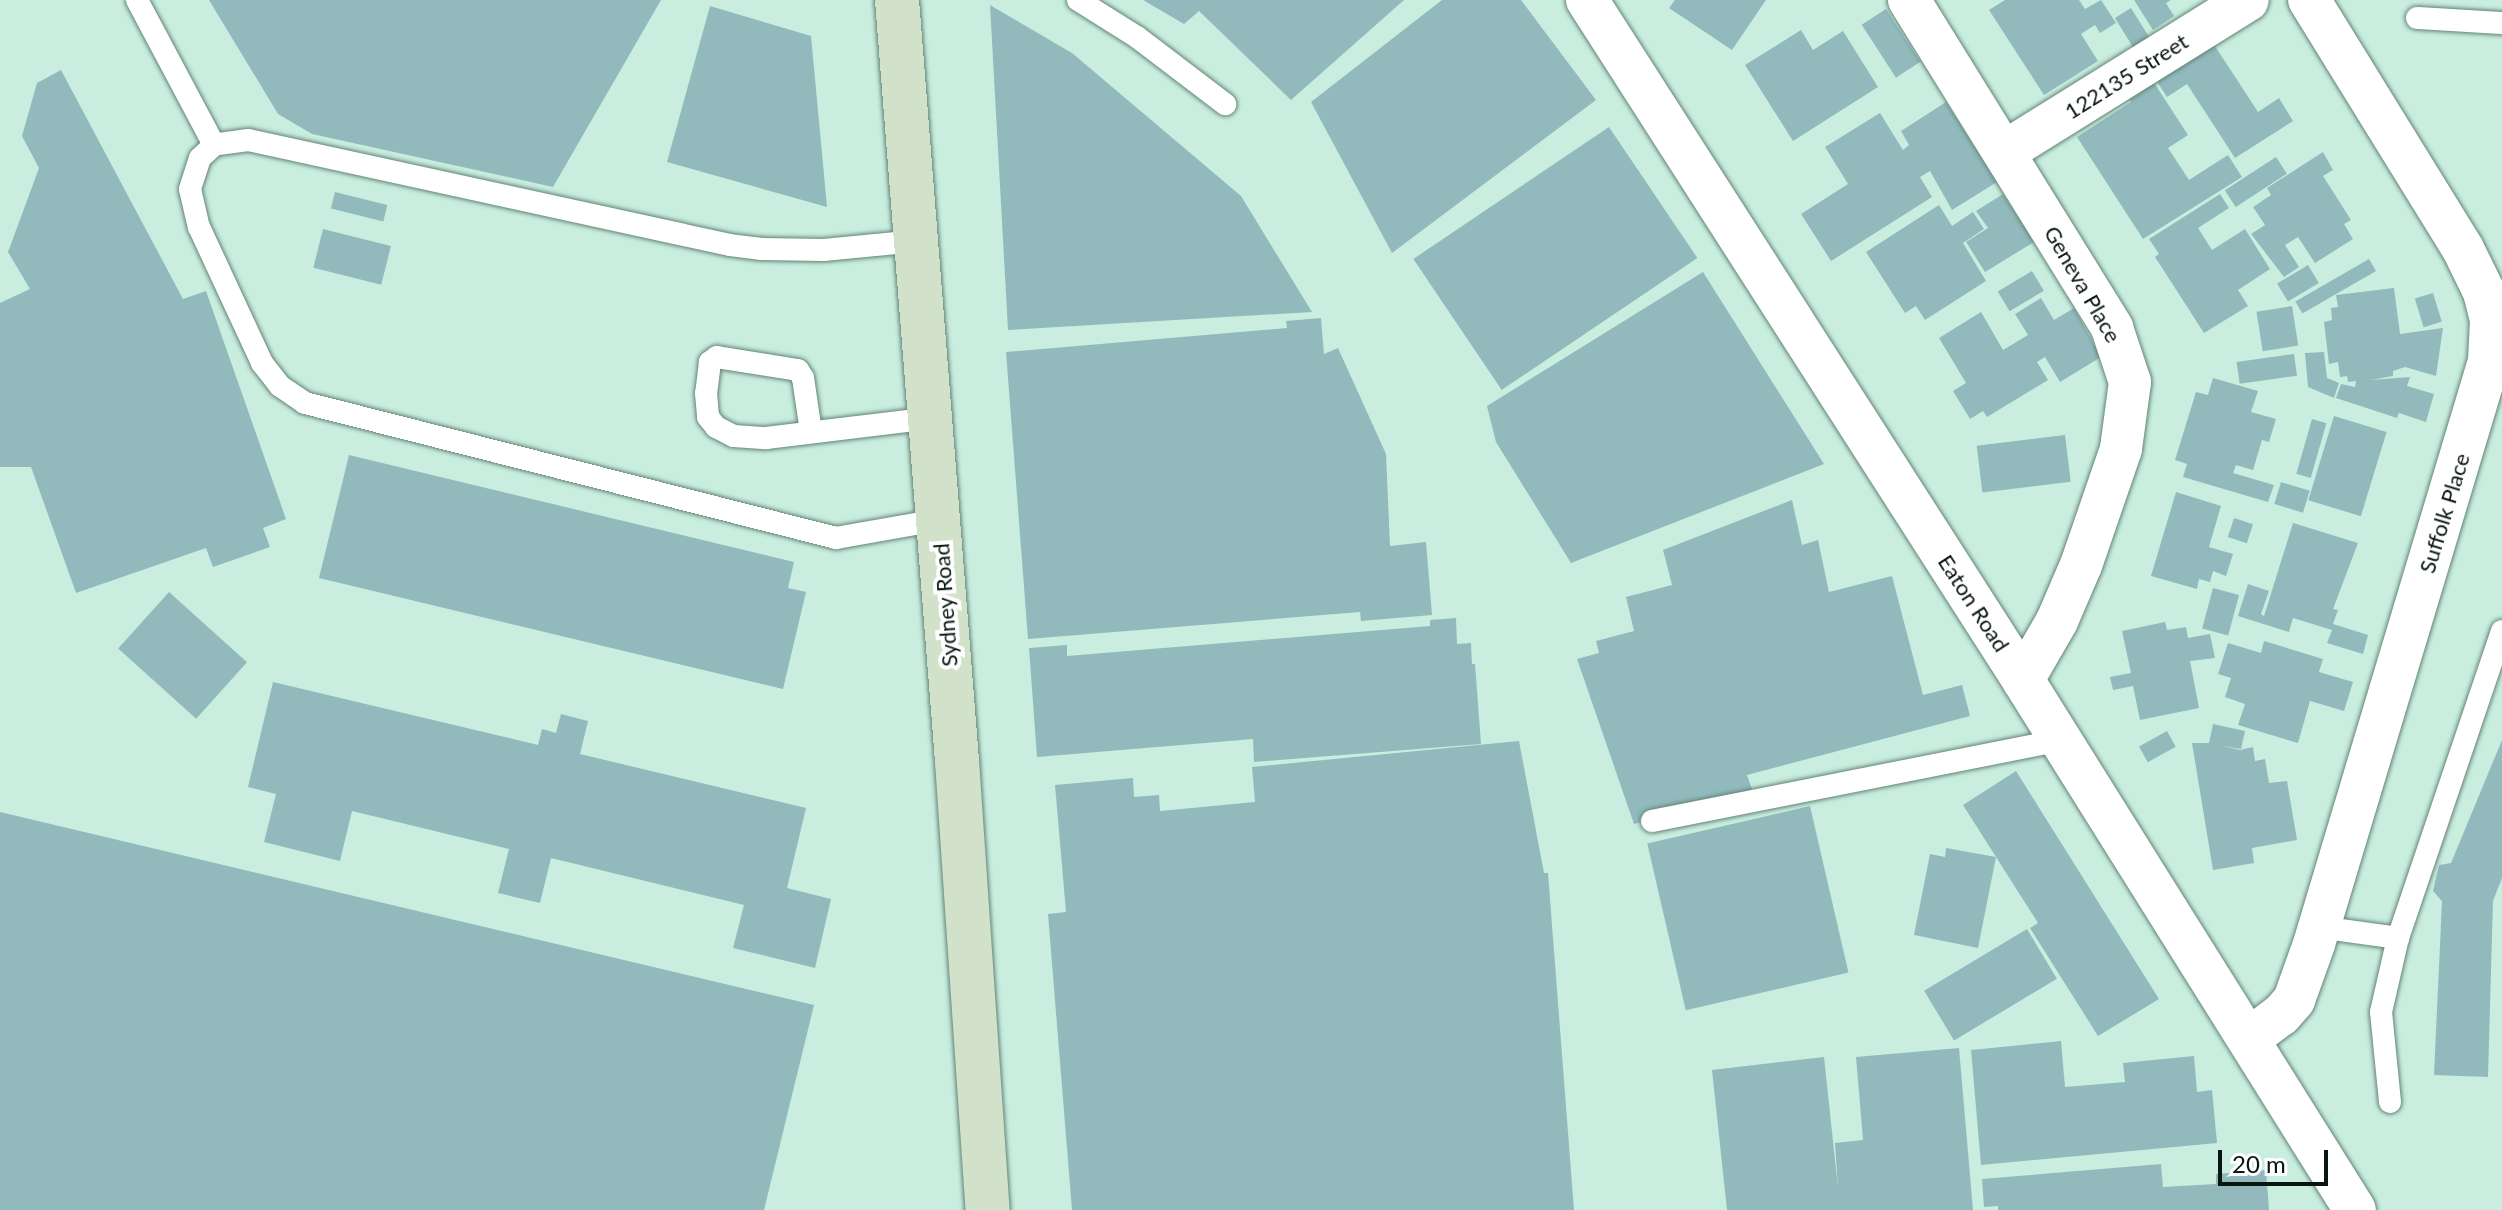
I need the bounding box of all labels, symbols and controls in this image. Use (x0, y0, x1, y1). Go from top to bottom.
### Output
street label: 122135 Street (2060, 28, 2192, 124)
street label: Geneva Place (2039, 221, 2127, 347)
street label: Suffolk Place (2413, 450, 2475, 576)
street label: Sydney Road (928, 542, 962, 668)
street label: Eaton Road (1933, 550, 2015, 656)
scale bar (2222, 1134, 2332, 1184)
text: 20 m (2232, 1149, 2286, 1178)

